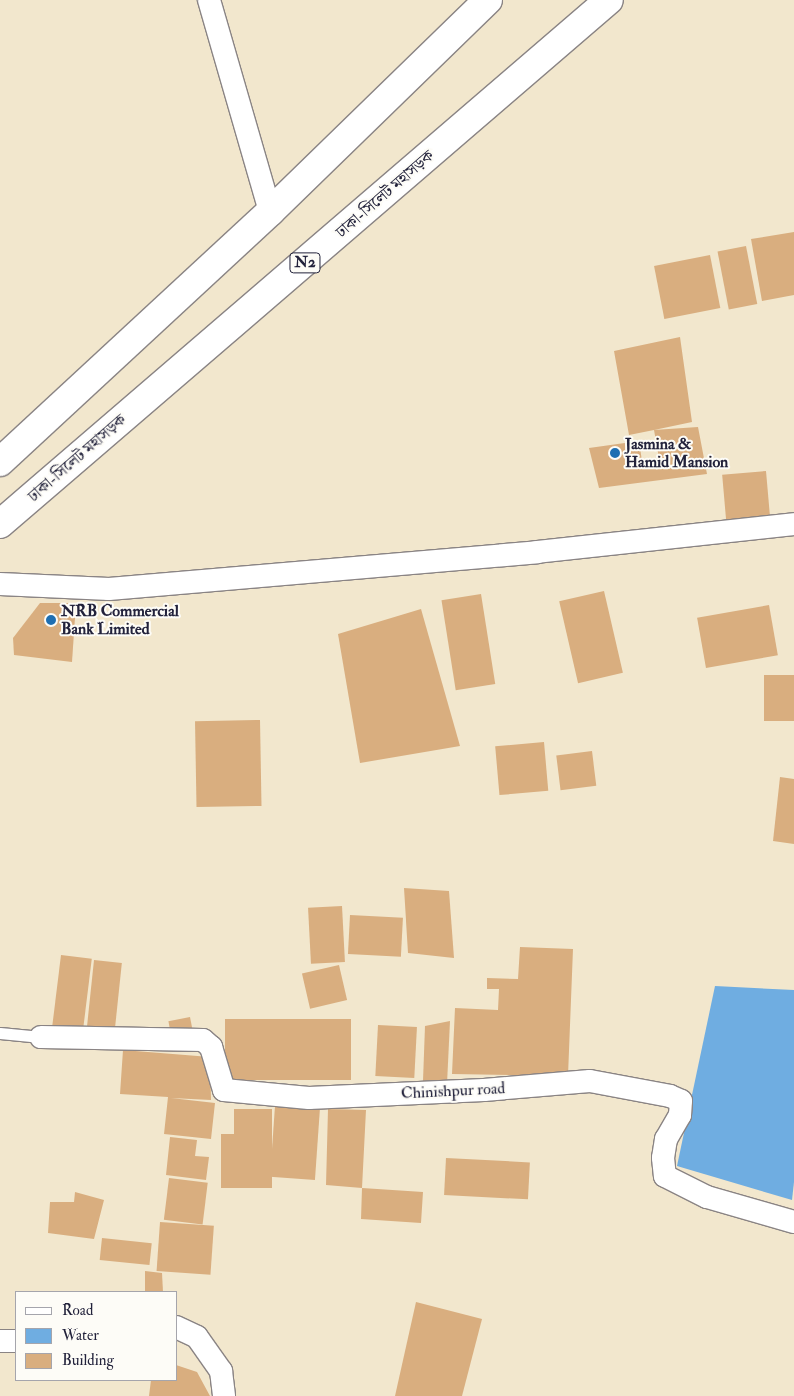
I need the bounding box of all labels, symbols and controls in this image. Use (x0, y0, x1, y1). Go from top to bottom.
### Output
street label: ঢাকা-সিলেট মহাসড়ক (332, 146, 438, 242)
road number: N2 (289, 250, 321, 276)
street label: ঢাকা-সিলেট মহাসড়ক (24, 410, 130, 506)
place label: Jasmina & Hamid Mansion (625, 434, 728, 472)
marker: Jasmina & Hamid Mansion (609, 447, 621, 459)
place label: NRB Commercial Bank Limited (61, 601, 179, 639)
marker: NRB Commercial Bank Limited (45, 614, 57, 626)
street label: Chinishpur road (400, 1079, 506, 1103)
legend (15, 1291, 178, 1381)
text: Road (62, 1301, 93, 1320)
text: Water (62, 1326, 99, 1345)
text: Building (62, 1351, 114, 1370)

